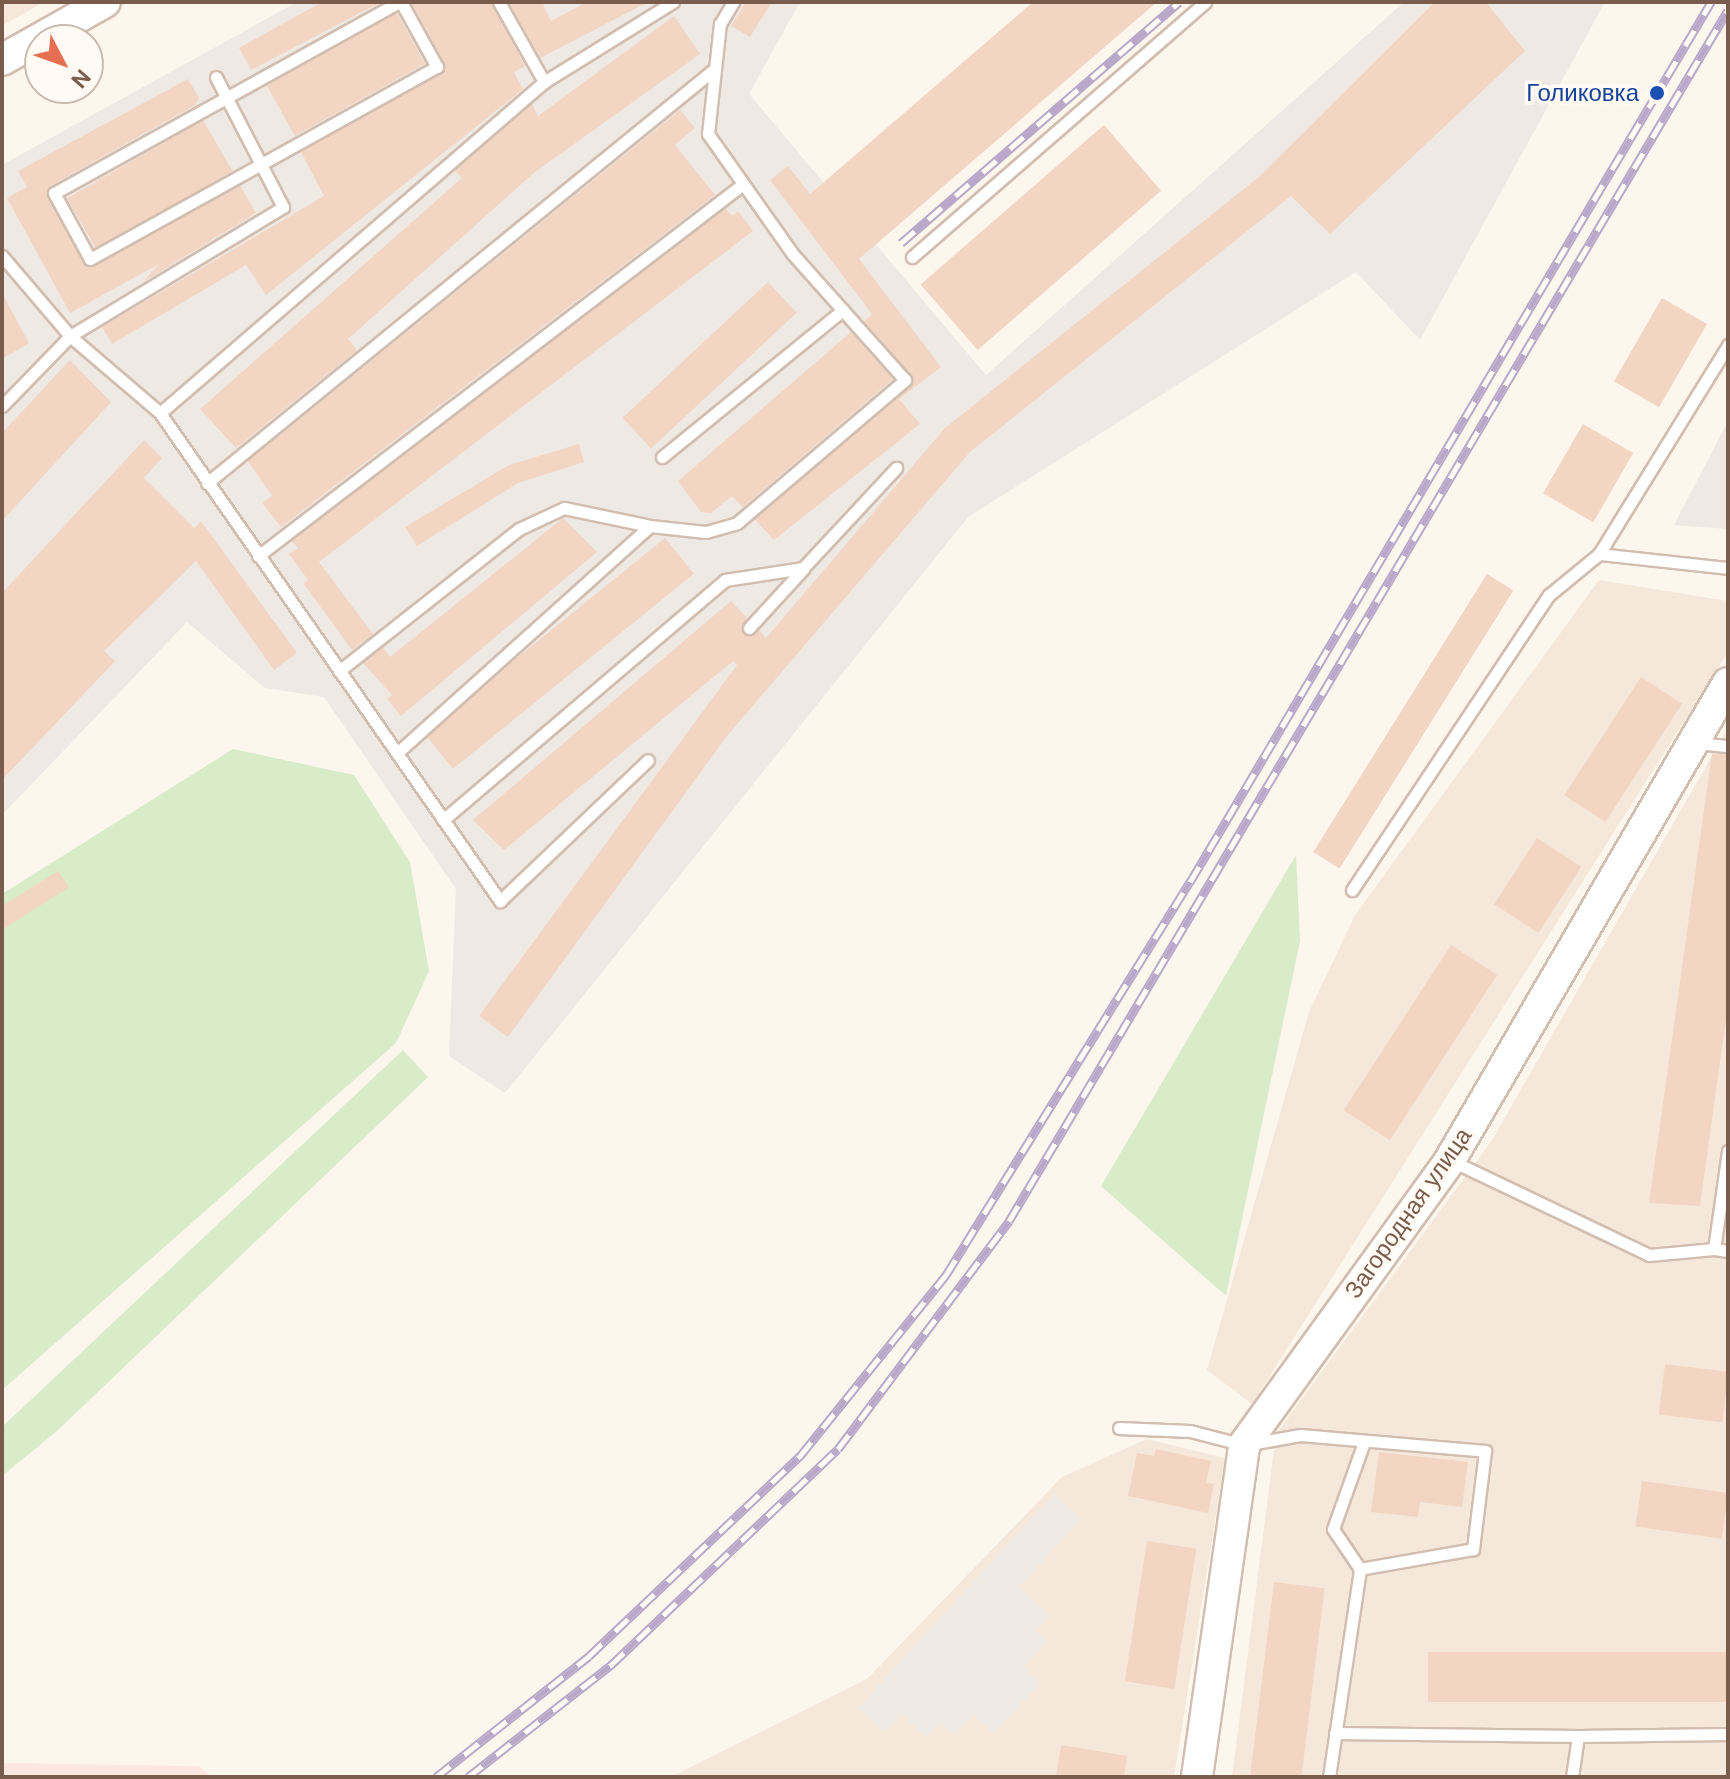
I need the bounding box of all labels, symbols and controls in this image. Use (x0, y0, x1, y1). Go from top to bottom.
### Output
north arrow (24, 24, 104, 104)
text: N (65, 63, 97, 94)
place label: Голиковка (1526, 79, 1639, 107)
marker: Голиковка (1646, 82, 1668, 104)
street label: Загородная улица (1338, 1122, 1478, 1304)

